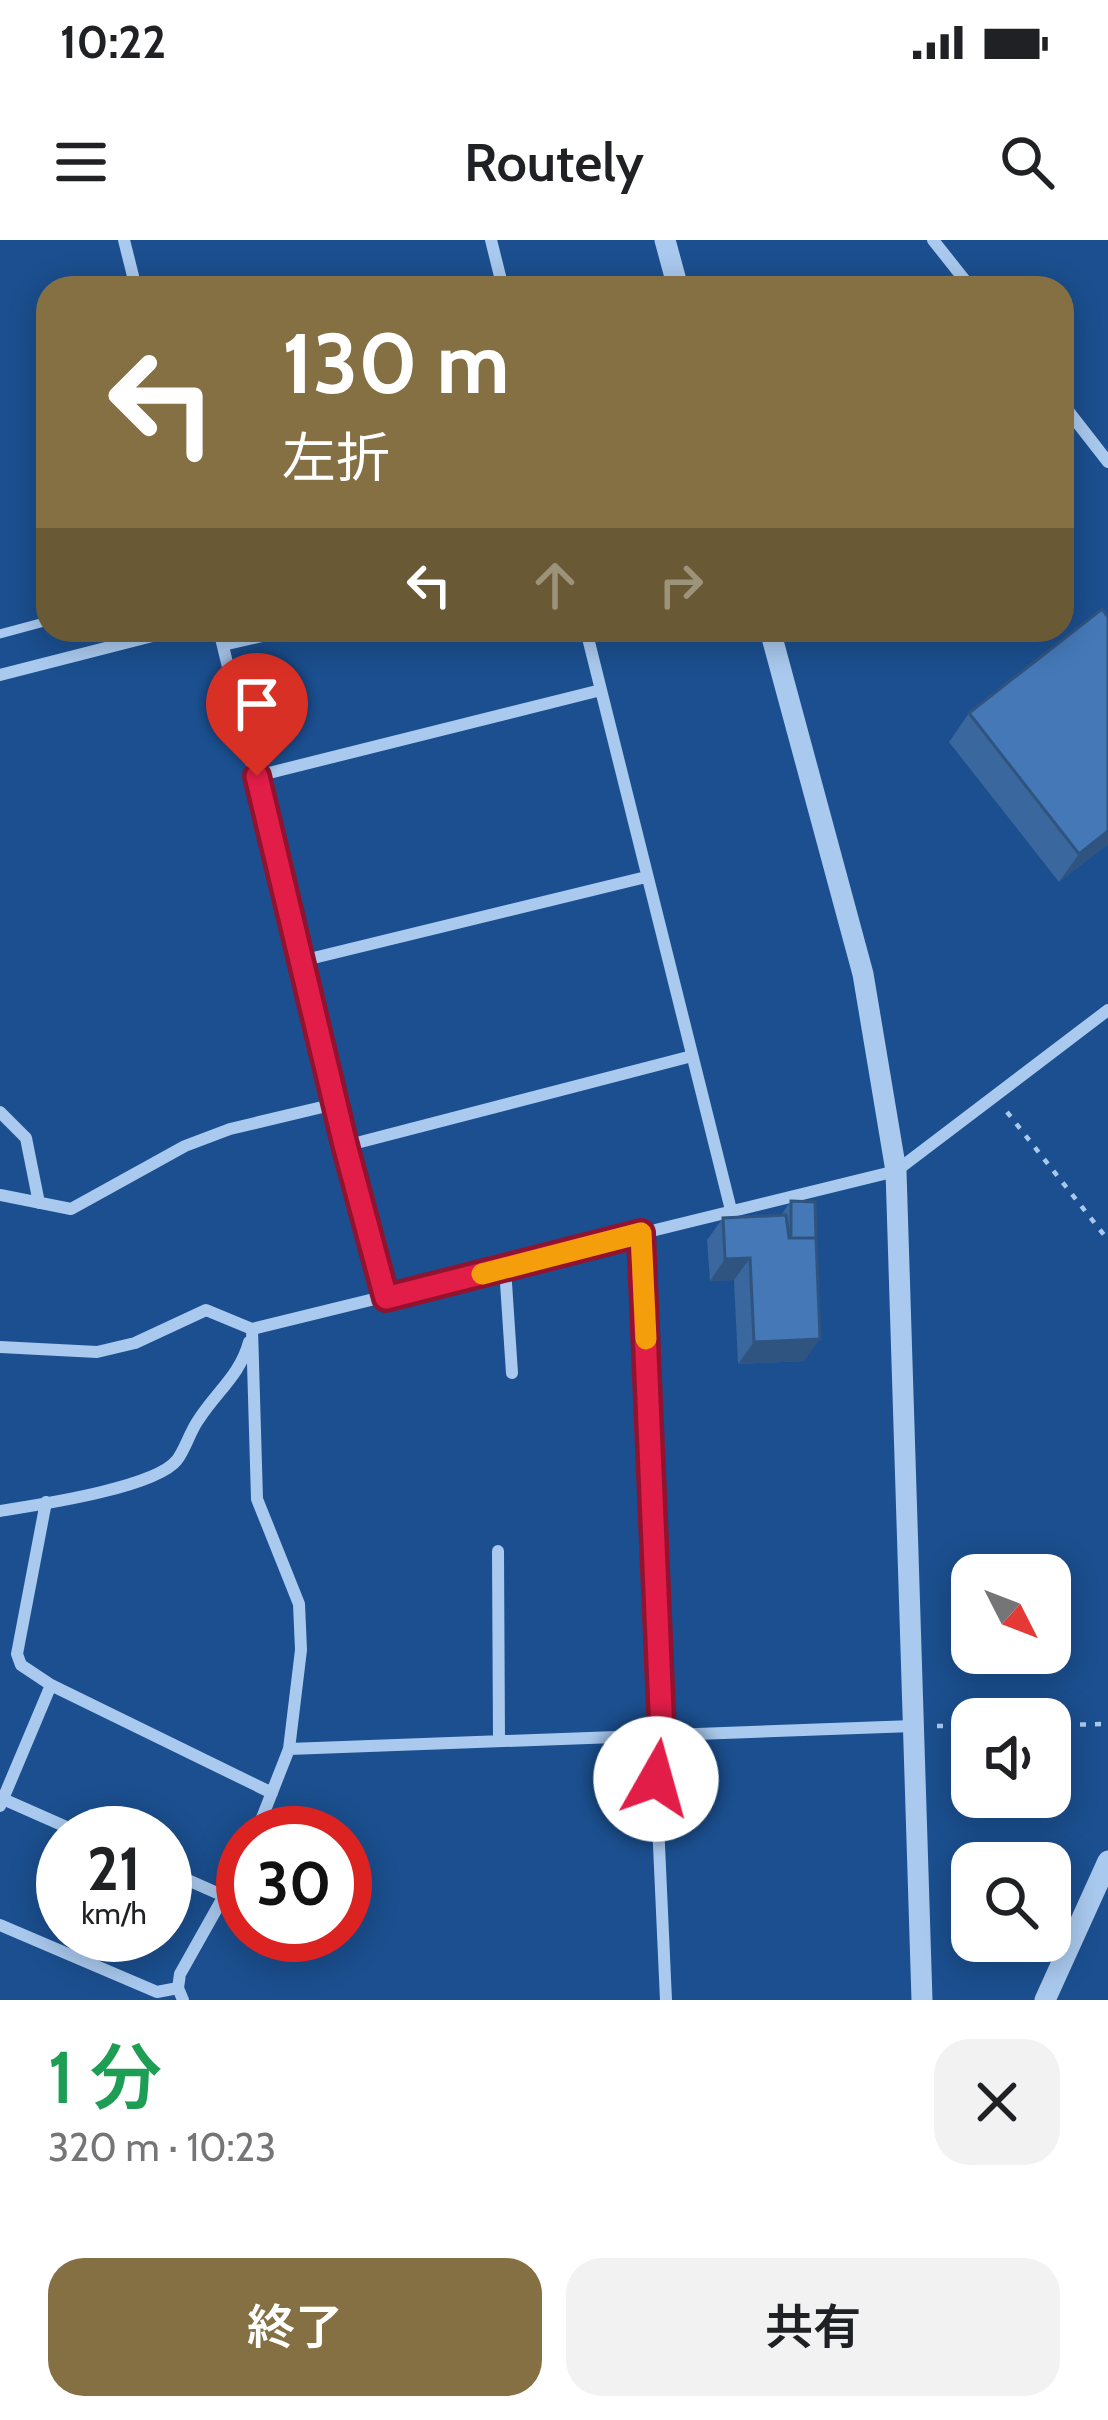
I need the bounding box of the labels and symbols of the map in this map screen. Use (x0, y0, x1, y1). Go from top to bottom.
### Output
pin (206, 653, 308, 776)
north arrow (951, 1554, 1071, 1674)
position arrow (593, 1716, 719, 1842)
speed limit sign: 30 (216, 1806, 372, 1962)

